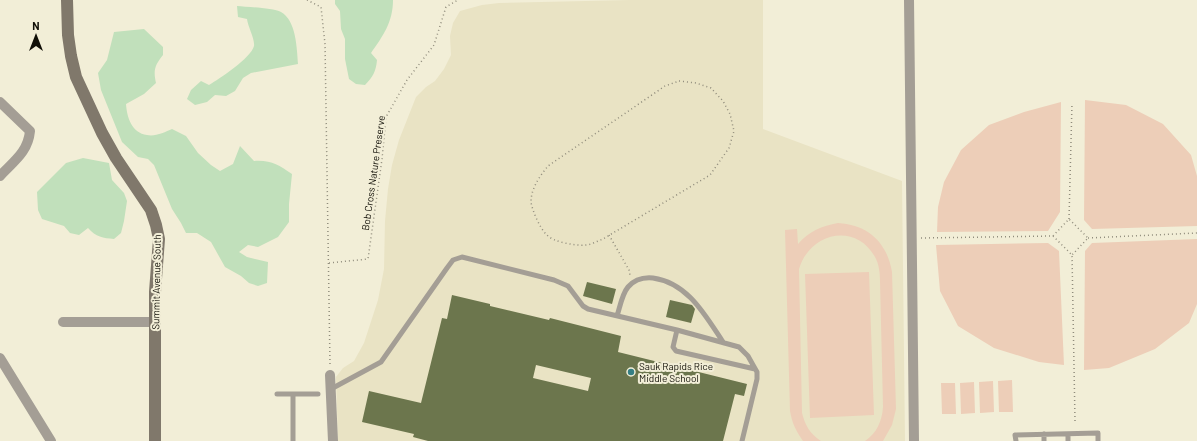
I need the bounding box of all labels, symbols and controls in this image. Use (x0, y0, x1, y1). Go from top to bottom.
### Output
north arrow (16, 16, 56, 56)
text: N (32, 19, 40, 32)
street label: Bob Cross Nature Preserve (359, 115, 387, 231)
street label: Summit Avenue South (149, 234, 163, 330)
place label: Sauk Rapids Rice Middle School (639, 360, 713, 384)
marker: Sauk Rapids Rice Middle School (626, 367, 636, 377)

